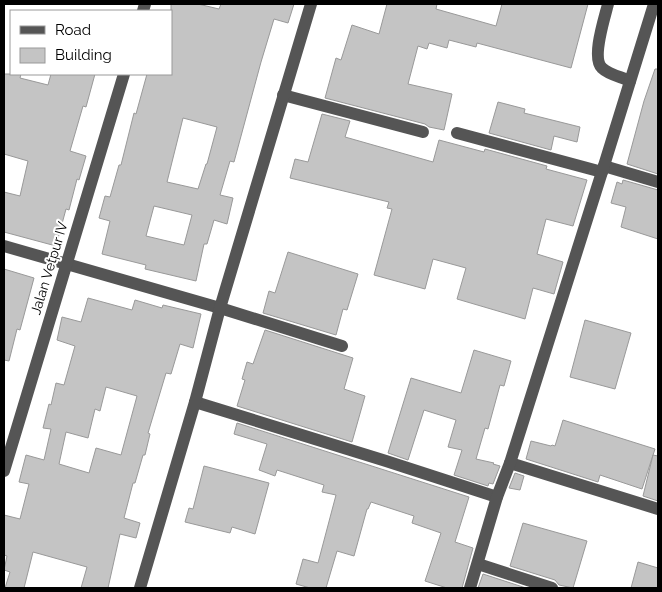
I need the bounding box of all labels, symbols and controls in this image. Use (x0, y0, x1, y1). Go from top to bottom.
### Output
legend (10, 10, 172, 75)
text: Road (55, 21, 91, 39)
text: Building (55, 46, 112, 64)
street label: Jalan Vetpur IV (27, 219, 71, 316)

